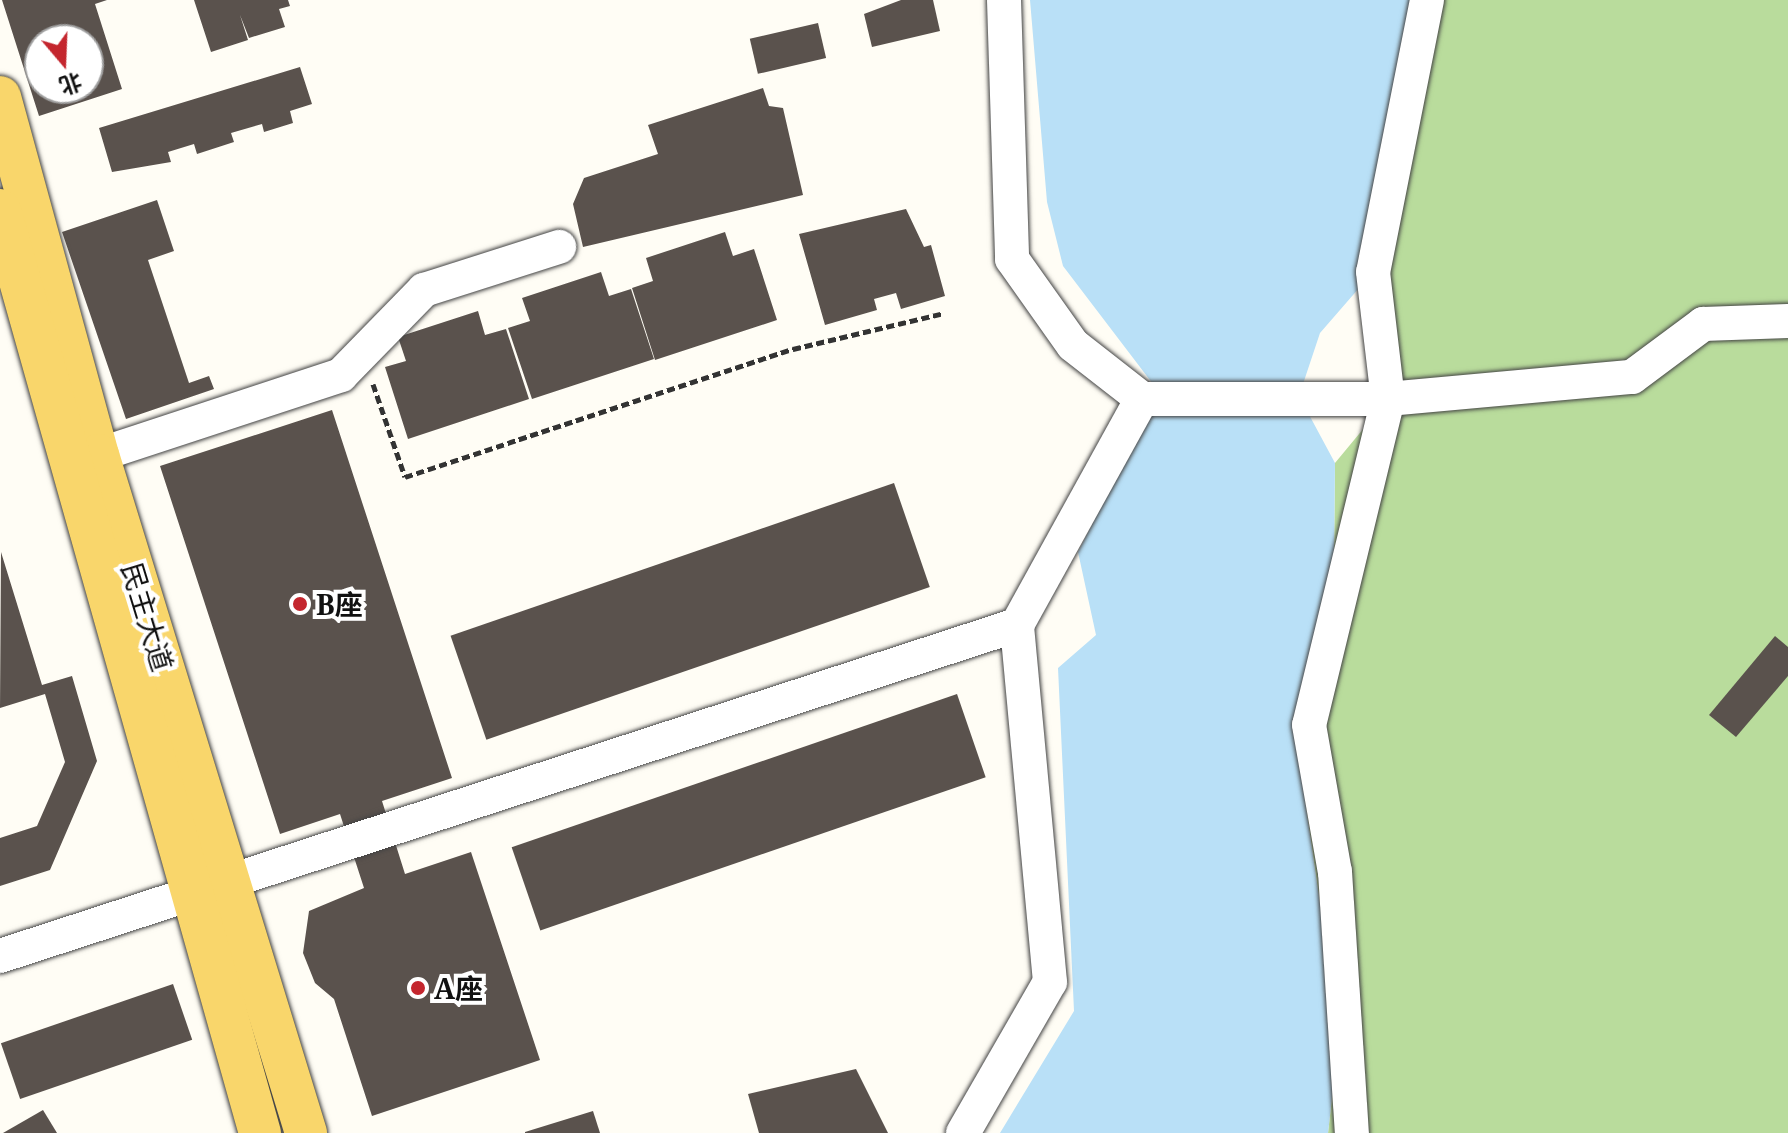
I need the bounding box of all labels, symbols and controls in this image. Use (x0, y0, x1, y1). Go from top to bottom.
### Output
north arrow (24, 24, 104, 104)
text: 北 (56, 67, 86, 103)
street label: 民主大道 (116, 559, 180, 675)
place label: B座 (316, 587, 363, 621)
marker: B座 (291, 595, 309, 613)
place label: A座 (434, 971, 483, 1005)
marker: A座 (409, 979, 427, 997)

